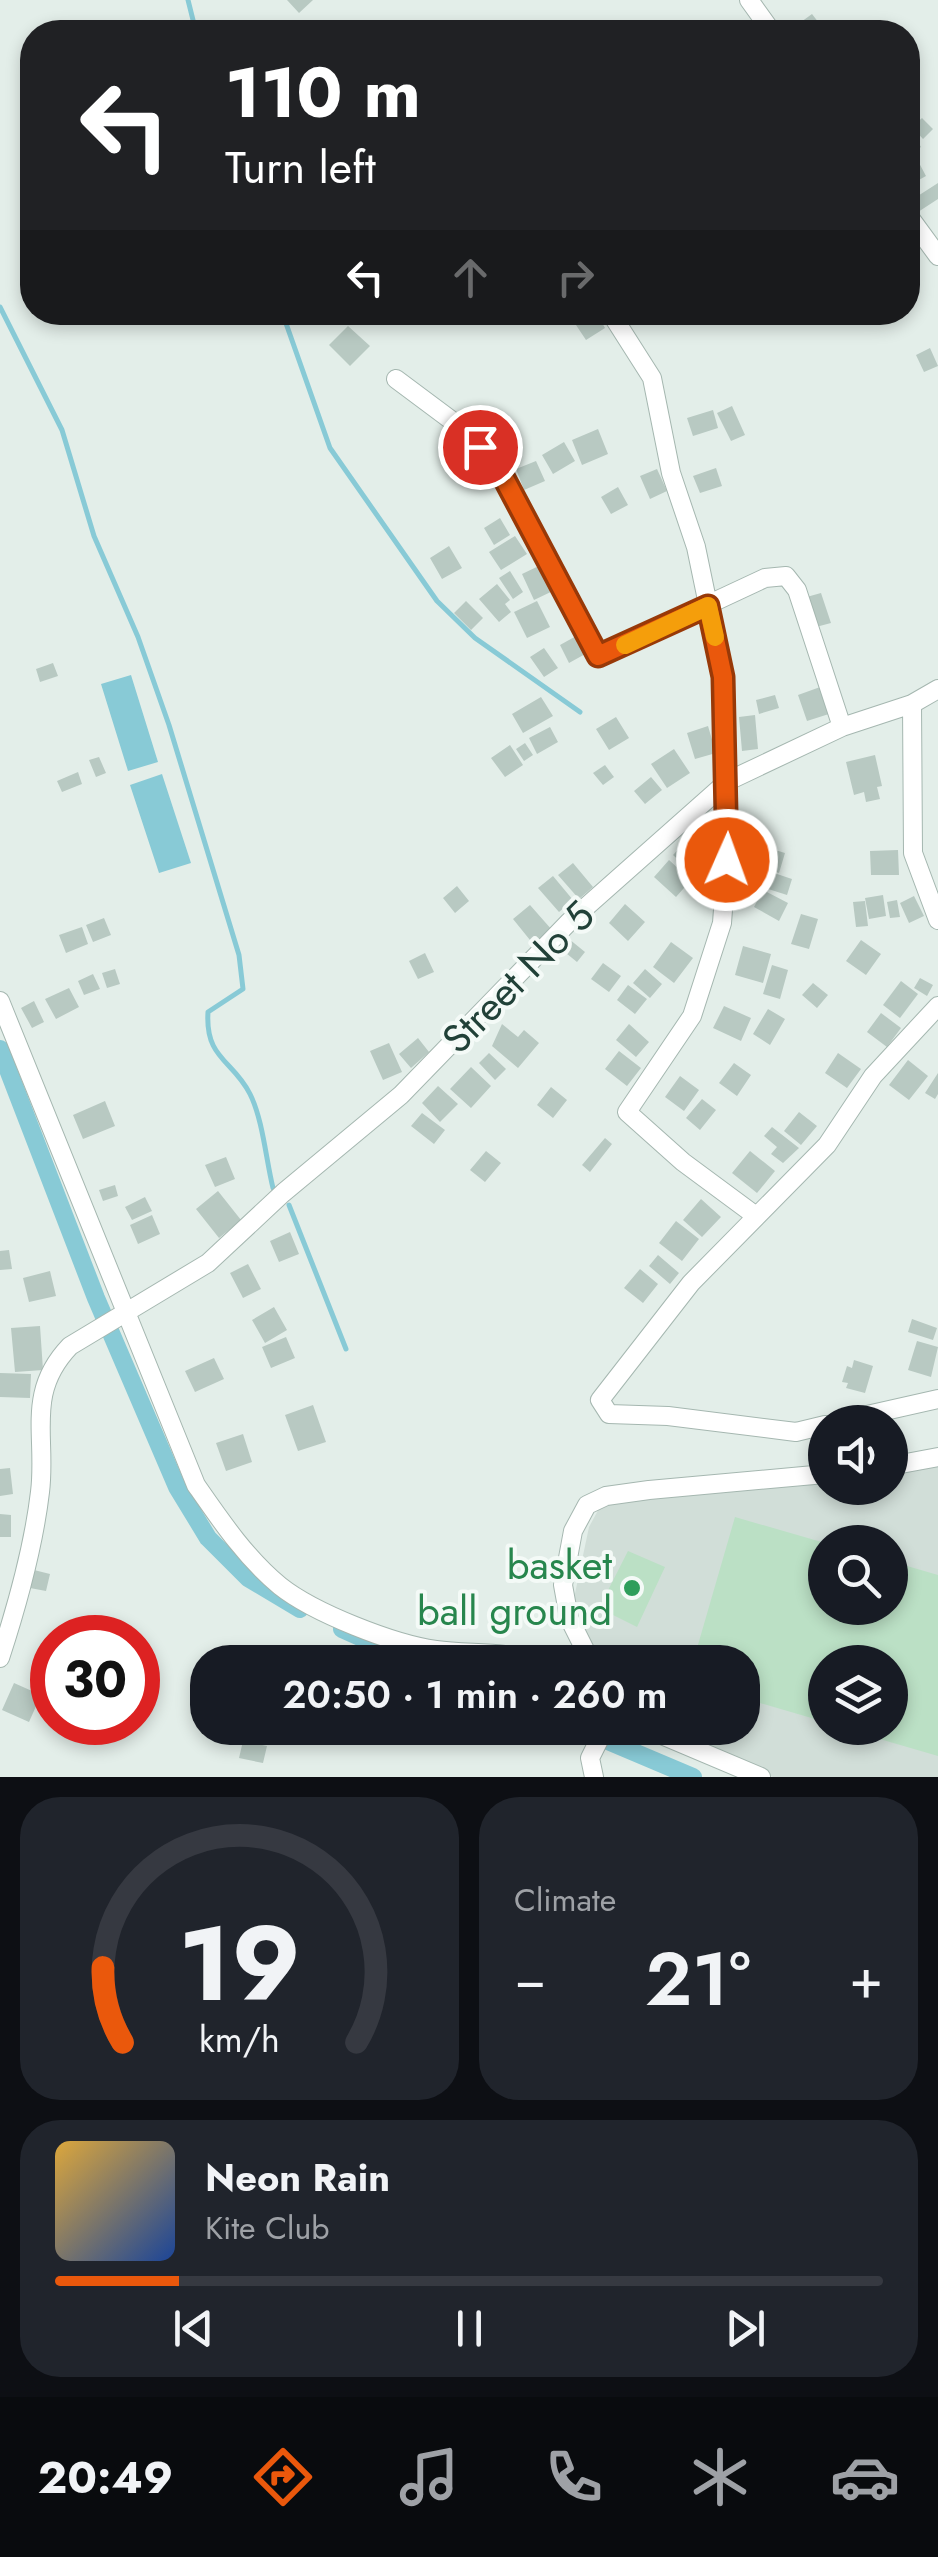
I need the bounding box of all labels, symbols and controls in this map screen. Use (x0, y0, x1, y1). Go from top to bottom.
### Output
text: 110 m (225, 42, 421, 143)
icon: left (60, 60, 190, 190)
text: Turn left (225, 135, 376, 200)
icon: left (338, 250, 393, 305)
icon: ahead (443, 250, 498, 305)
icon: right (548, 250, 603, 305)
pin (438, 405, 523, 490)
icon: arrive (453, 420, 508, 475)
position arrow (675, 808, 779, 912)
street label: Street No 5 (429, 888, 607, 1066)
map controls (808, 1405, 908, 1745)
button: sound (808, 1405, 908, 1505)
button: search (808, 1525, 908, 1625)
place label: basket ball ground (417, 1536, 612, 1640)
marker: basket ball ground (621, 1577, 643, 1599)
speed limit sign: 30 (30, 1615, 160, 1745)
button: layers (808, 1645, 908, 1745)
text: 20:50 · 1 min · 260 m (283, 1667, 667, 1722)
text: Climate (514, 1877, 616, 1923)
text: 19 (178, 1889, 301, 2039)
text: 21° (645, 1925, 751, 2033)
text: − (514, 1939, 546, 2019)
text: + (849, 1939, 883, 2019)
text: km/h (199, 2014, 280, 2065)
text: Neon Rain (205, 2150, 390, 2205)
text: Kite Club (205, 2205, 329, 2251)
icon: previous (166, 2301, 221, 2356)
icon: pause (442, 2301, 497, 2356)
icon: next (718, 2301, 773, 2356)
icon: directions (248, 2442, 318, 2512)
icon: music (394, 2442, 464, 2512)
icon: phone (539, 2442, 609, 2512)
icon: climate (685, 2442, 755, 2512)
icon: car (830, 2442, 900, 2512)
text: 20:49 (38, 2445, 173, 2510)

